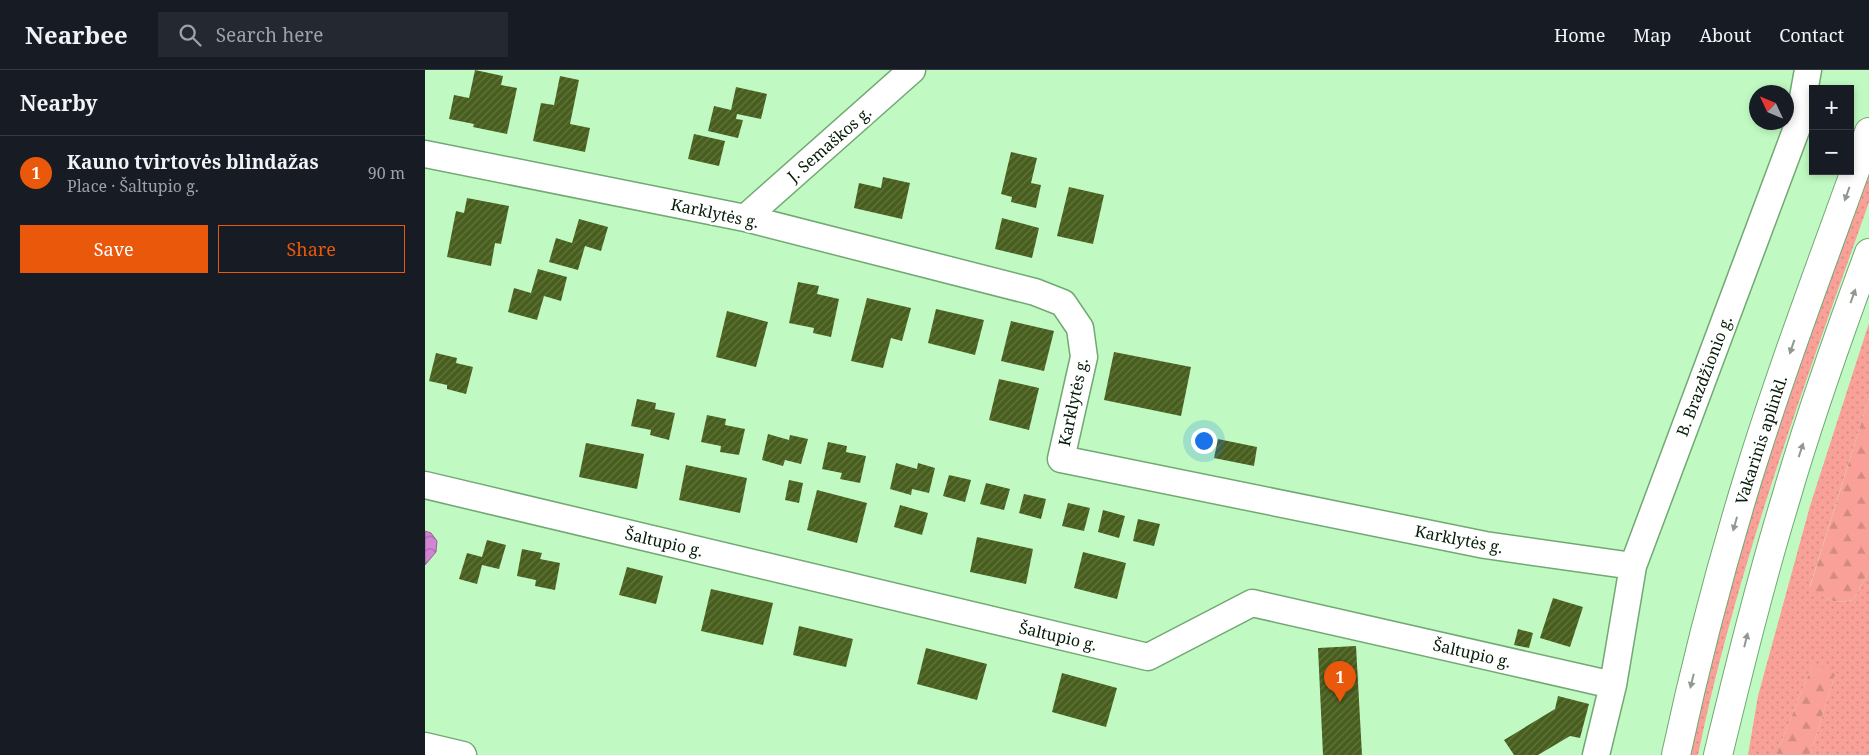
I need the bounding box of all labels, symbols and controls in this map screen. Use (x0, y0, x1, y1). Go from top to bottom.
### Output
search box (158, 12, 508, 57)
text: Nearbee (25, 18, 128, 51)
icon: search (176, 21, 204, 49)
text: Search here (216, 22, 323, 48)
text: Home (1554, 23, 1605, 47)
text: Map (1633, 23, 1671, 47)
text: About (1699, 23, 1751, 47)
text: Contact (1779, 23, 1844, 47)
north arrow (1749, 85, 1794, 130)
map controls (1809, 85, 1854, 175)
button: + (1809, 85, 1854, 130)
text: Nearby (20, 89, 98, 117)
street label: J. Semaškos g. (782, 101, 876, 187)
button: − (1809, 130, 1854, 175)
text: Kauno tvirtovės blindažas (67, 149, 319, 175)
text: 1 (31, 162, 41, 184)
text: 90 m (368, 162, 405, 184)
text: Place · Šaltupio g. (67, 175, 199, 197)
one-way arrow (1843, 187, 1850, 202)
street label: Karklytės g. (669, 193, 761, 233)
button: Save (20, 225, 208, 273)
button: Share (218, 225, 405, 273)
one-way arrow (1849, 288, 1857, 303)
street label: B. Brazdžionio g. (1671, 313, 1737, 439)
one-way arrow (1788, 340, 1795, 355)
street label: Karklytės g. (1053, 356, 1093, 448)
street label: Vakarinis aplinkl. (1730, 373, 1792, 507)
your location (1191, 428, 1217, 454)
one-way arrow (1798, 442, 1805, 457)
one-way arrow (1730, 516, 1738, 531)
street label: Karklytės g. (1413, 520, 1505, 558)
street label: Šaltupio g. (623, 522, 705, 562)
street label: Šaltupio g. (1017, 616, 1099, 656)
one-way arrow (1742, 632, 1750, 647)
street label: Šaltupio g. (1431, 633, 1513, 673)
pin: 1 (1324, 661, 1356, 702)
one-way arrow (1688, 673, 1696, 688)

